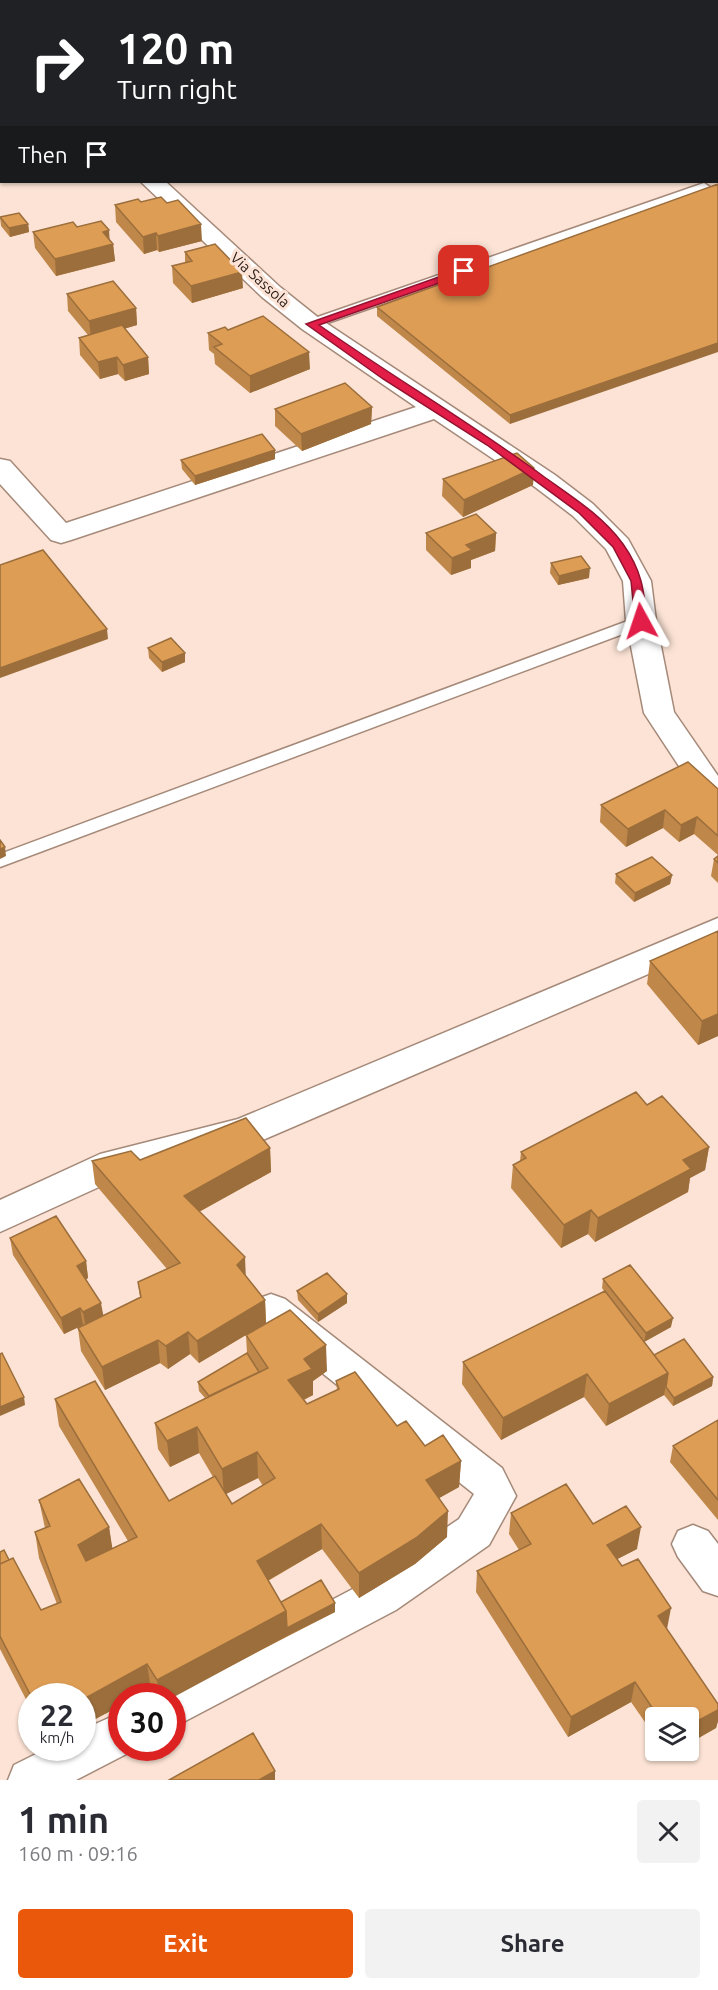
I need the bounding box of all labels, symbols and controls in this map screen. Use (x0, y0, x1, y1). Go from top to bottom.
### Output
icon: right (18, 24, 96, 102)
text: 120 m (117, 25, 234, 72)
text: Turn right (117, 74, 237, 104)
icon: arrive (80, 138, 113, 171)
text: Then (18, 142, 68, 167)
pin (438, 245, 489, 296)
street label: Via Sassola (227, 249, 293, 311)
icon: arrive (447, 254, 480, 287)
position arrow (609, 589, 673, 653)
speed limit sign: 30 (108, 1683, 186, 1761)
text: 22 (40, 1698, 74, 1732)
map controls (645, 1707, 699, 1761)
button: layers (645, 1707, 699, 1761)
text: km/h (40, 1729, 74, 1746)
text: 1 min (18, 1799, 109, 1840)
button: close (637, 1800, 700, 1863)
text: 160 m · 09:16 (18, 1842, 138, 1865)
button: Exit (18, 1909, 353, 1978)
button: Share (365, 1909, 700, 1978)

